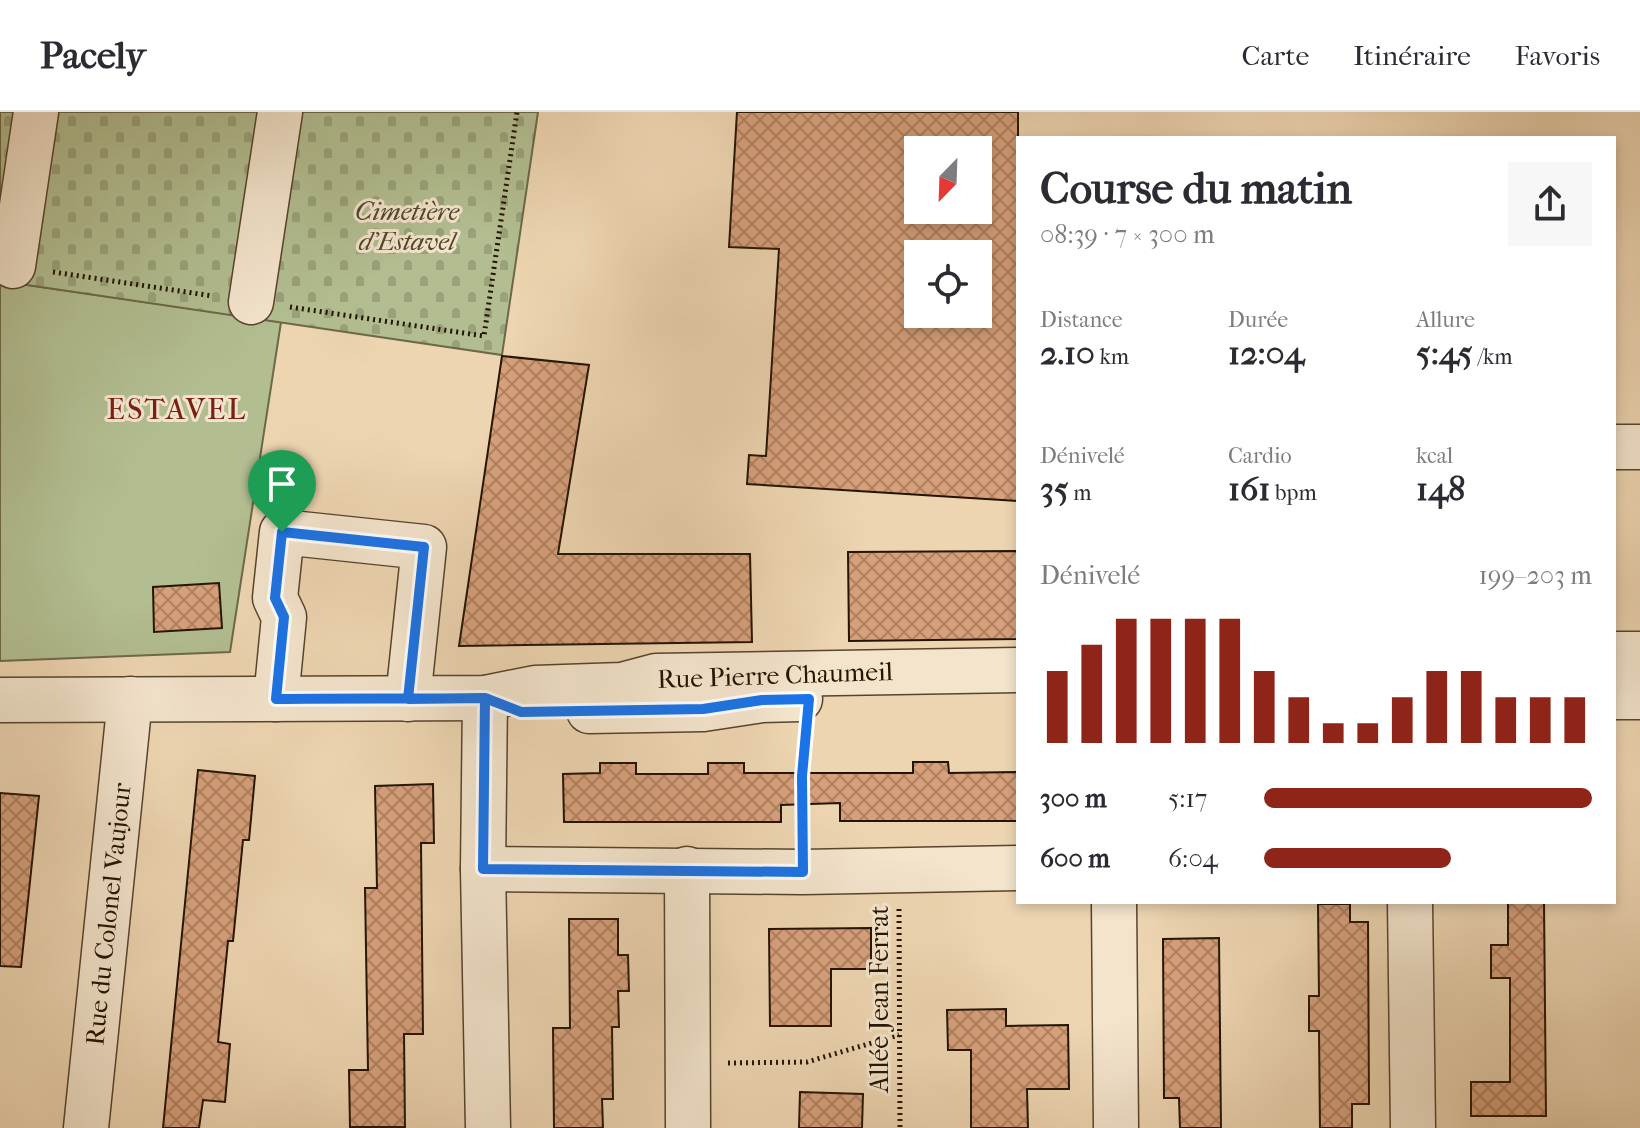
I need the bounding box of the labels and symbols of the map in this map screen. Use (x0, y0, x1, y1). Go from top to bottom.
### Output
north arrow (904, 136, 992, 224)
park label: Cimetière d'Estavel (355, 196, 461, 257)
district label: ESTAVEL (107, 392, 247, 427)
pin (248, 450, 316, 532)
street label: Rue Pierre Chaumeil (657, 656, 893, 695)
street label: Rue du Colonel Vaujour (79, 781, 138, 1047)
street label: Allée Jean Ferrat (864, 905, 895, 1094)

